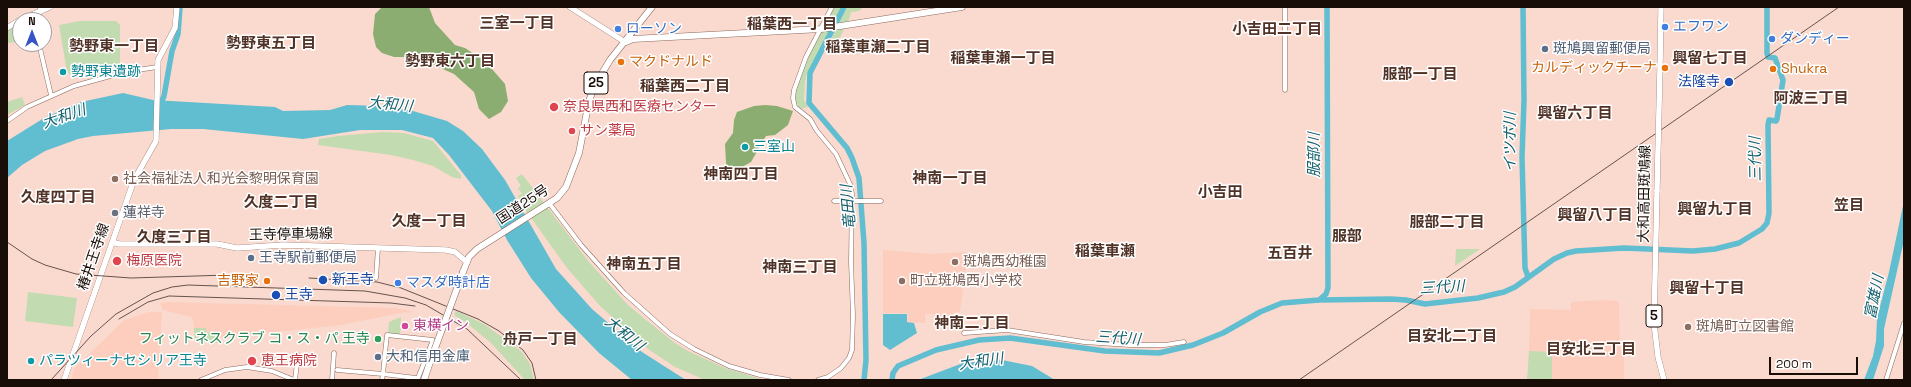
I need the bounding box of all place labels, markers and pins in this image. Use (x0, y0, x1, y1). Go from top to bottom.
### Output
place label: エフワン (1673, 19, 1729, 35)
place label: ローソン (626, 21, 682, 37)
marker: エフワン (1660, 22, 1670, 32)
marker: ローソン (613, 24, 623, 34)
place label: ダンディー (1780, 31, 1850, 47)
marker: ダンディー (1767, 34, 1777, 44)
place label: 斑鳩興留郵便局 (1553, 41, 1651, 57)
marker: 斑鳩興留郵便局 (1540, 44, 1550, 54)
place label: マクドナルド (629, 54, 713, 70)
marker: マクドナルド (616, 57, 626, 67)
place label: カルディックチーナ (1531, 60, 1657, 76)
place label: Shukra (1781, 61, 1827, 77)
marker: カルディックチーナ (1660, 63, 1670, 73)
place label: 勢野東遺跡 (71, 64, 141, 80)
marker: Shukra (1768, 64, 1778, 74)
marker: 勢野東遺跡 (58, 67, 68, 77)
place label: 法隆寺 (1678, 74, 1720, 90)
marker: 法隆寺 (1723, 76, 1735, 88)
place label: 奈良県西和医療センター (563, 99, 717, 115)
marker: 奈良県西和医療センター (548, 101, 560, 113)
place label: サン薬局 (580, 123, 636, 139)
marker: サン薬局 (567, 126, 577, 136)
place label: 三室山 (753, 139, 795, 155)
marker: 三室山 (740, 142, 750, 152)
place label: 社会福祉法人和光会黎明保育園 (123, 171, 319, 187)
marker: 社会福祉法人和光会黎明保育園 (110, 174, 120, 184)
place label: 蓮祥寺 (123, 205, 165, 221)
marker: 蓮祥寺 (110, 208, 120, 218)
place label: 王寺駅前郵便局 (259, 250, 357, 266)
place label: 梅原医院 (126, 253, 182, 269)
marker: 王寺駅前郵便局 (246, 253, 256, 263)
place label: 斑鳩西幼稚園 (963, 254, 1047, 270)
marker: 梅原医院 (111, 255, 123, 267)
marker: 斑鳩西幼稚園 (950, 257, 960, 267)
place label: 新王寺 (332, 272, 374, 288)
place label: 吉野家 (217, 273, 259, 289)
place label: 町立斑鳩西小学校 (910, 273, 1022, 289)
marker: 新王寺 (317, 274, 329, 286)
place label: マスダ時計店 (406, 275, 490, 291)
marker: 吉野家 (262, 276, 272, 286)
marker: 町立斑鳩西小学校 (897, 276, 907, 286)
marker: マスダ時計店 (393, 278, 403, 288)
place label: 王寺 (285, 287, 313, 303)
marker: 王寺 (270, 289, 282, 301)
place label: 東横イン (413, 318, 469, 334)
place label: 斑鳩町立図書館 (1696, 319, 1794, 335)
marker: 東横イン (400, 321, 410, 331)
marker: 斑鳩町立図書館 (1683, 322, 1693, 332)
place label: フィットネスクラブ コ・ス・パ 王寺 (139, 331, 370, 347)
marker: フィットネスクラブ コ・ス・パ 王寺 (373, 334, 383, 344)
place label: 大和信用金庫 (386, 349, 470, 365)
marker: 大和信用金庫 (373, 352, 383, 362)
place label: パラツィーナセシリア王寺 (39, 353, 207, 369)
place label: 恵王病院 (261, 353, 317, 369)
marker: 恵王病院 (246, 355, 258, 367)
marker: パラツィーナセシリア王寺 (26, 356, 36, 366)

